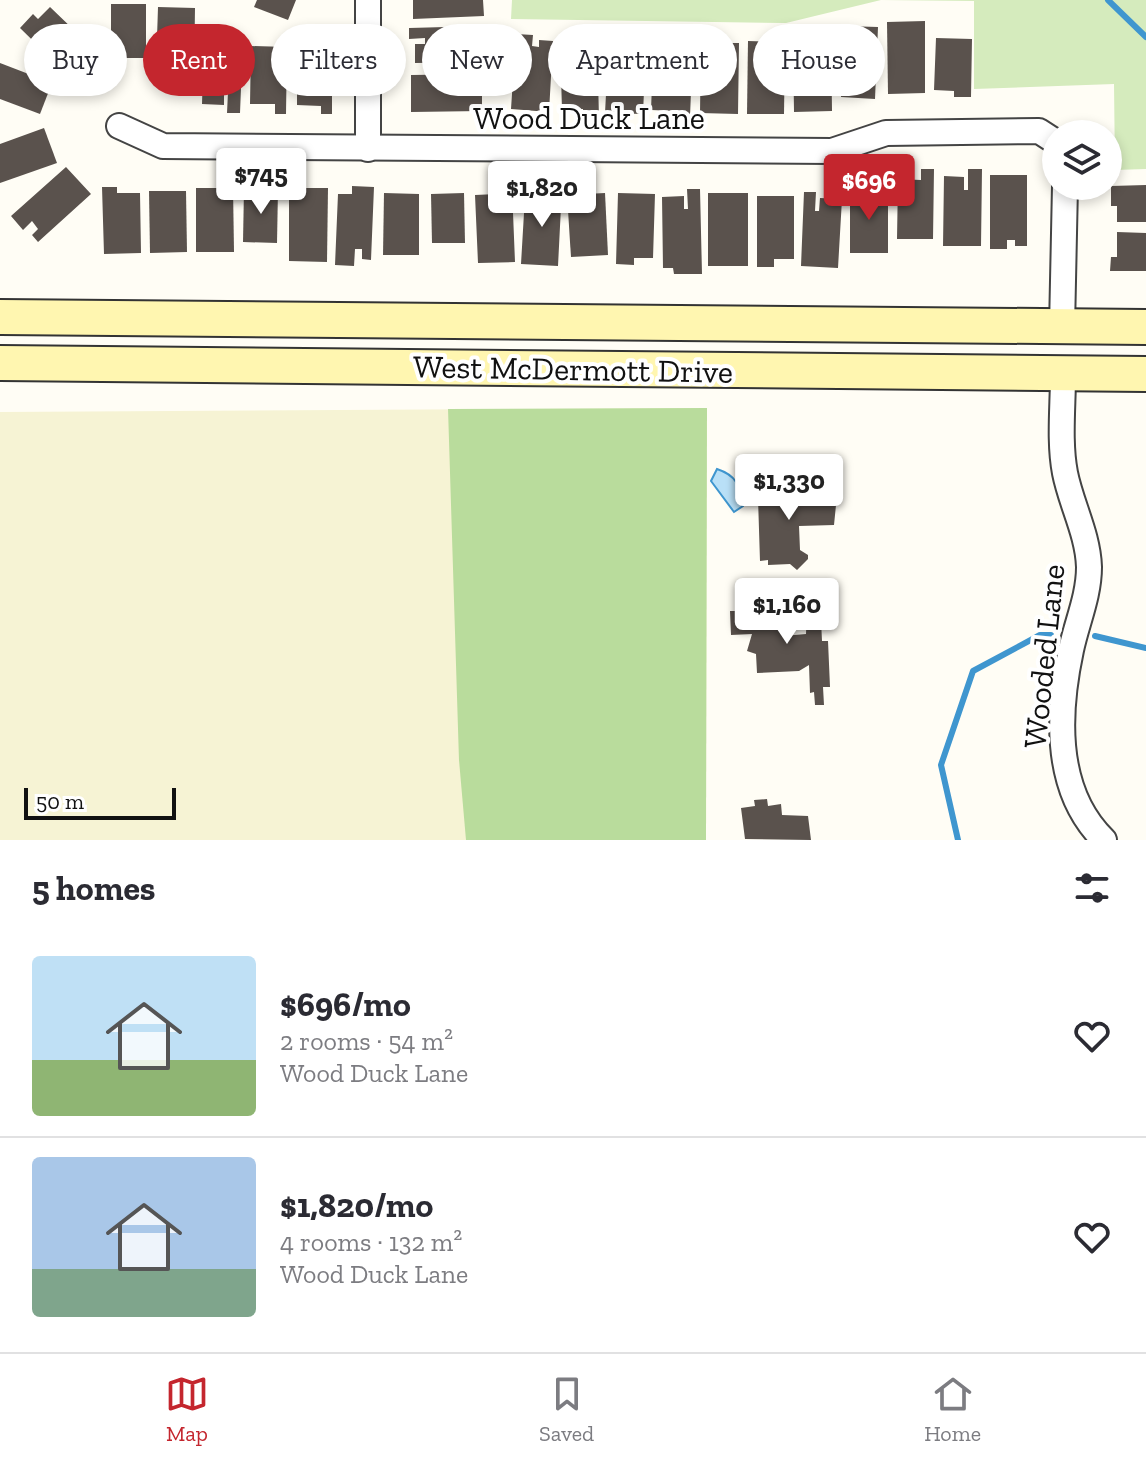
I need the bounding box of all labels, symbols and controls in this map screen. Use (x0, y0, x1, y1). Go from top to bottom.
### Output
chip: Buy (24, 24, 127, 96)
chip: Rent (143, 24, 255, 96)
chip: Filters (271, 24, 406, 96)
chip: New (422, 24, 532, 96)
chip: Apartment (548, 24, 737, 96)
chip: House (753, 24, 885, 96)
street label: Wood Duck Lane (473, 99, 705, 137)
map controls (1042, 120, 1122, 200)
button: layers (1042, 120, 1122, 200)
pin: $745 (214, 148, 308, 216)
pin: $696 (822, 154, 916, 222)
text: $745 (234, 158, 288, 190)
pin: $1,820 (477, 161, 607, 229)
text: $696 (842, 164, 896, 196)
text: $1,820 (506, 171, 578, 203)
street label: West McDermott Drive (413, 347, 733, 391)
pin: $1,330 (724, 454, 854, 522)
text: $1,330 (753, 464, 825, 496)
street label: Wooded Lane (1015, 562, 1073, 750)
pin: $1,160 (722, 578, 852, 646)
text: $1,160 (753, 588, 821, 620)
scale bar (24, 784, 176, 820)
text: 50 m (36, 788, 84, 815)
icon: filters (1070, 866, 1114, 910)
text: 5 homes (32, 868, 155, 909)
text: $696/mo (280, 984, 411, 1025)
icon: home (96, 988, 192, 1084)
icon: heart (1070, 1014, 1114, 1058)
text: 2 rooms · 54 m² (280, 1025, 453, 1057)
text: Wood Duck Lane (280, 1057, 468, 1089)
text: $1,820/mo (280, 1185, 433, 1226)
icon: home (96, 1189, 192, 1285)
icon: heart (1070, 1215, 1114, 1259)
text: 4 rooms · 132 m² (280, 1226, 462, 1258)
text: Wood Duck Lane (280, 1258, 468, 1290)
tab: Map (165, 1372, 209, 1447)
tab: Saved (539, 1372, 594, 1447)
tab: Home (924, 1372, 981, 1447)

